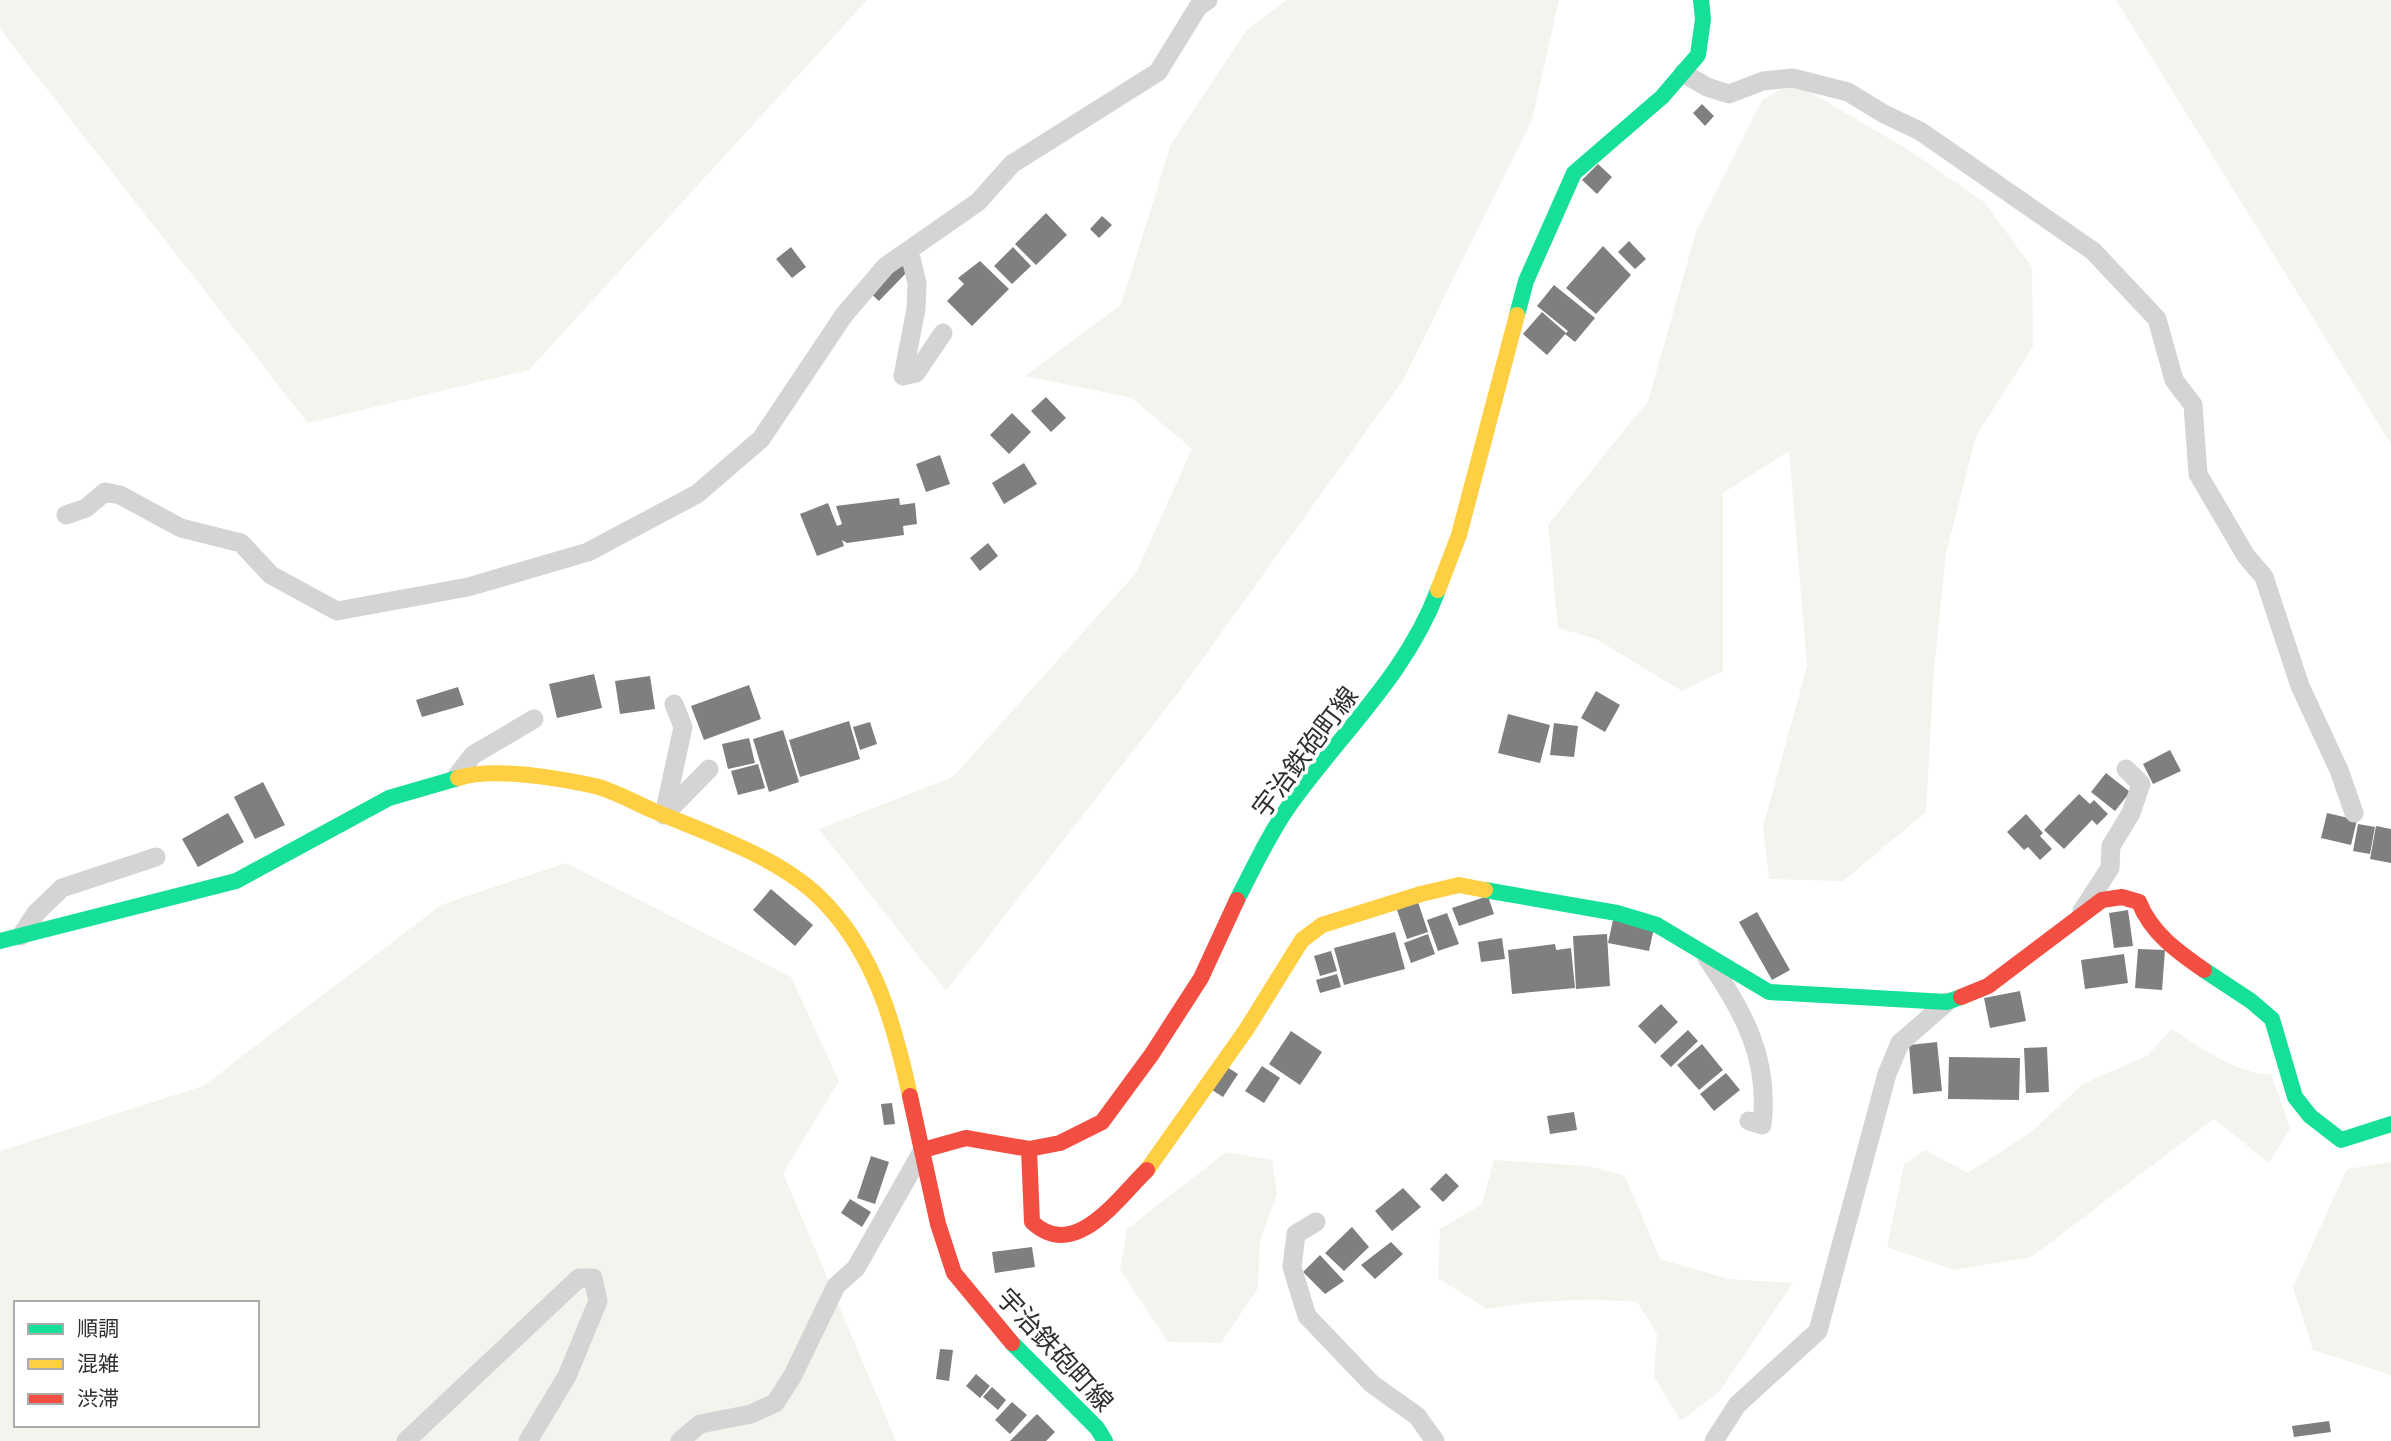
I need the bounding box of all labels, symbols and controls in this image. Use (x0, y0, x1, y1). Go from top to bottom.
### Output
street label: 宇治鉄砲町線 (1246, 681, 1366, 825)
street label: 宇治鉄砲町線 (989, 1283, 1119, 1419)
legend (14, 1301, 259, 1427)
text: 順調 (77, 1316, 119, 1342)
text: 混雑 (77, 1351, 119, 1377)
text: 渋滞 (77, 1386, 119, 1412)

